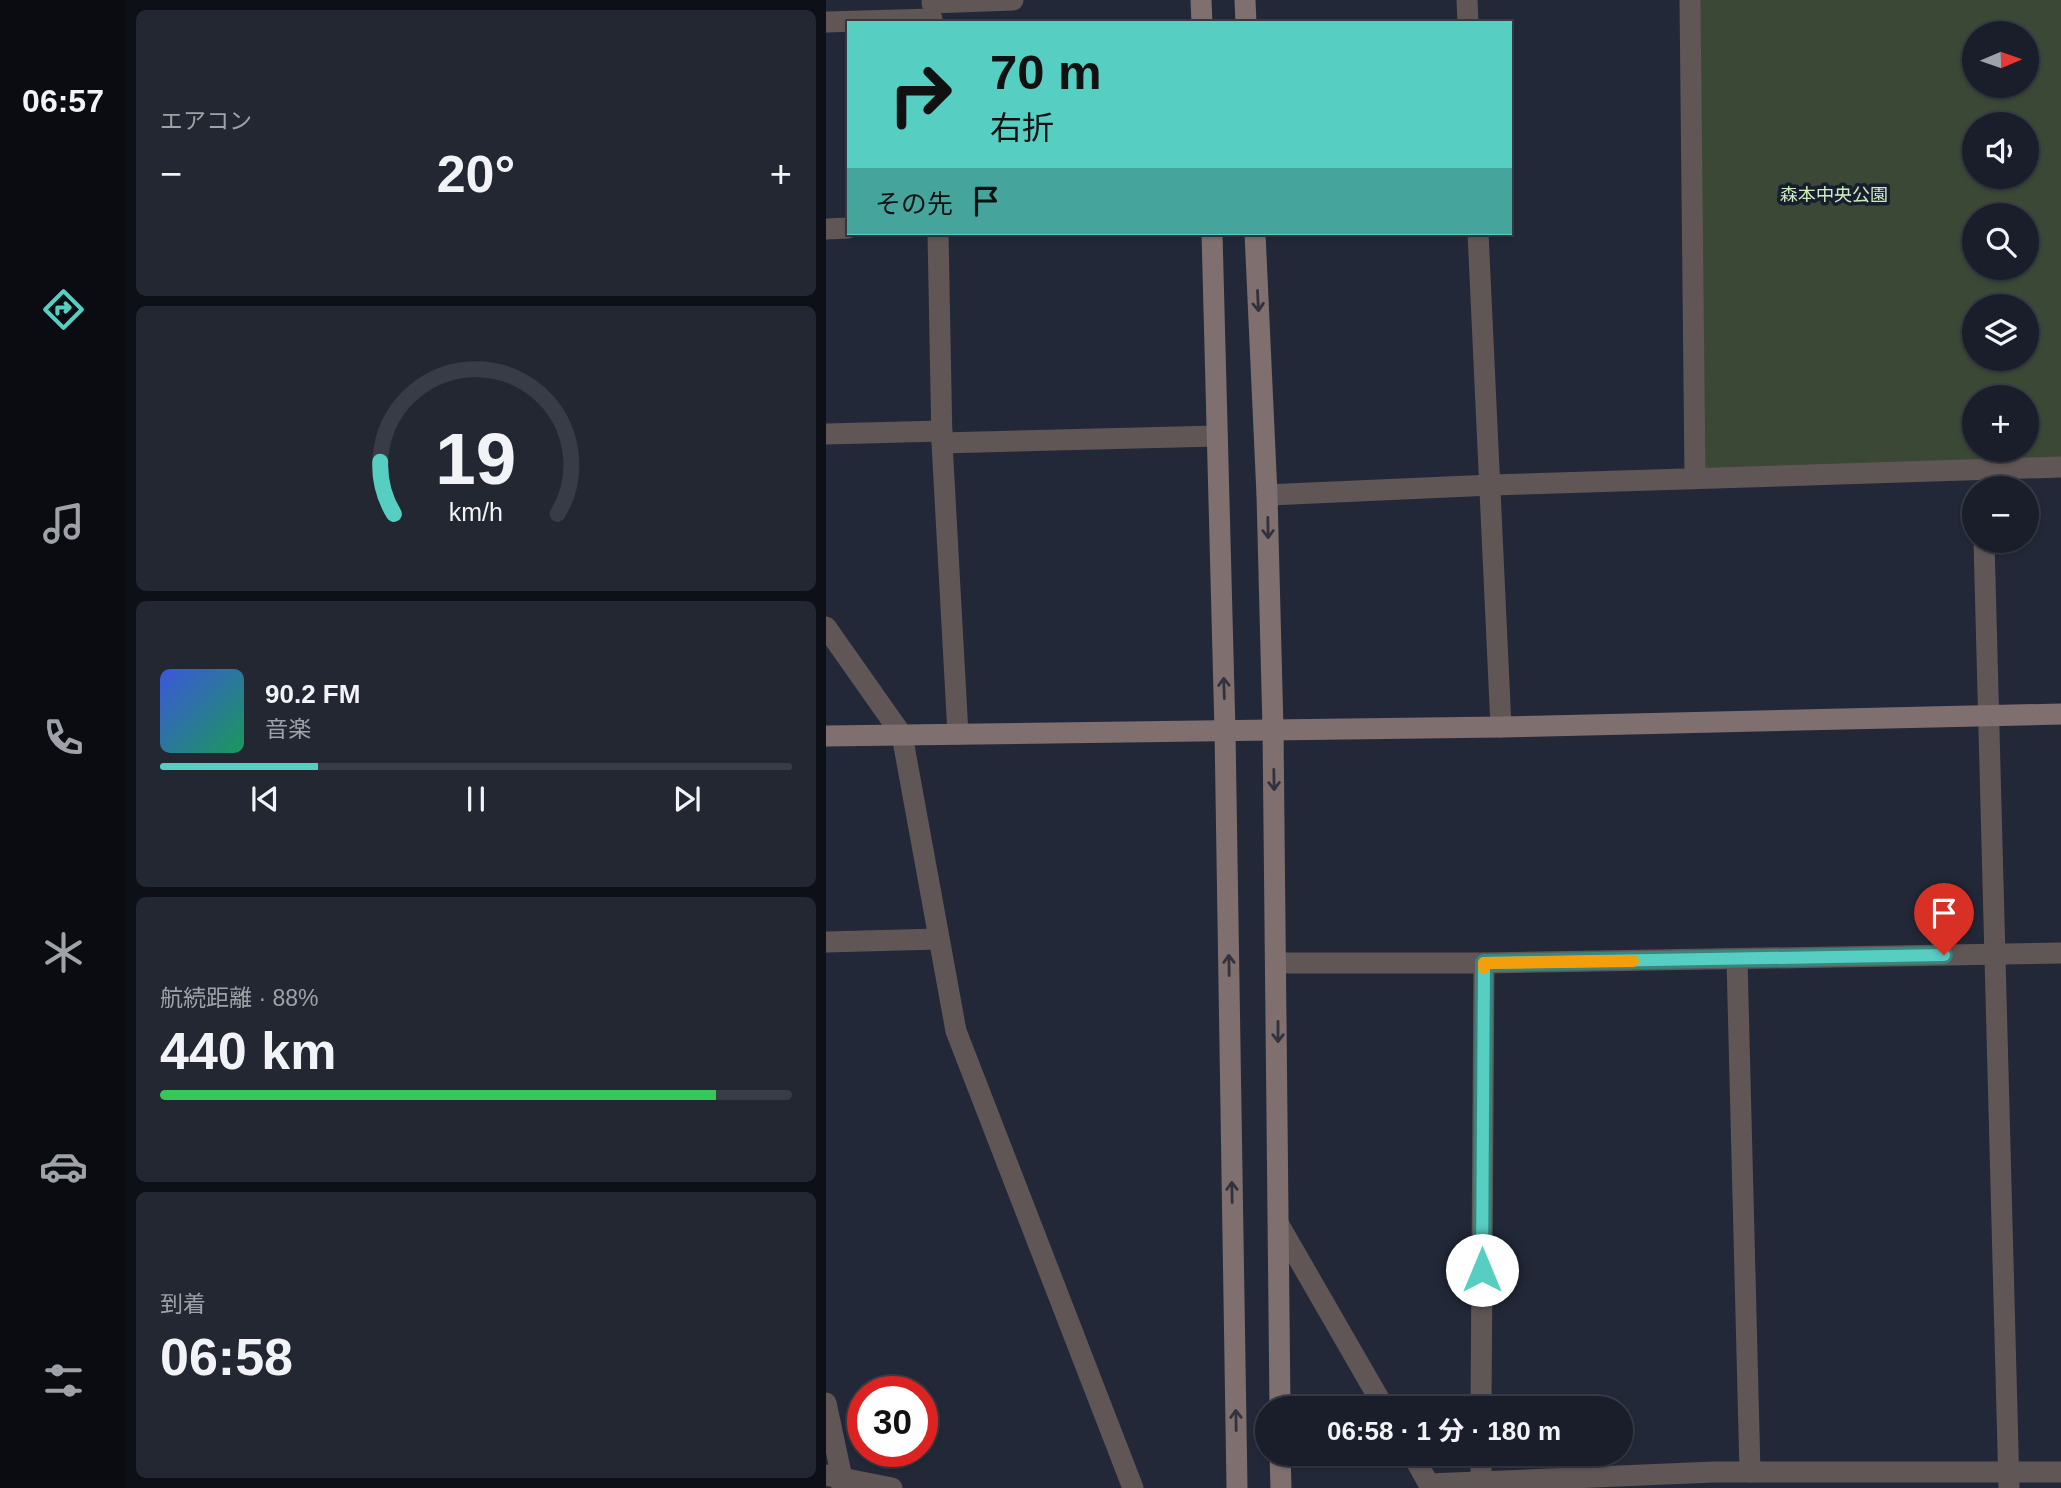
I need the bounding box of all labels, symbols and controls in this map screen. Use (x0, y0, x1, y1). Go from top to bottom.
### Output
north arrow (1962, 21, 2039, 98)
map controls (1962, 21, 2039, 553)
text: 70 m (990, 45, 1102, 99)
icon: right (875, 49, 966, 140)
text: 06:57 (22, 83, 104, 119)
text: エアコン (160, 108, 252, 134)
text: 右折 (990, 110, 1054, 146)
button: sound (1962, 112, 2039, 189)
text: 20° (437, 145, 515, 203)
text: − (160, 153, 182, 195)
text: + (770, 153, 792, 195)
icon: arrive (967, 182, 1005, 220)
park label: 森本中央公園 (1780, 185, 1888, 205)
text: その先 (875, 189, 953, 219)
button: search (1962, 203, 2039, 280)
icon: directions (39, 285, 88, 334)
one-way arrow (1252, 289, 1265, 312)
button: layers (1962, 294, 2039, 371)
button: + (1962, 385, 2039, 462)
text: 19 (436, 419, 516, 500)
button: − (1962, 476, 2039, 553)
text: km/h (449, 498, 503, 526)
icon: music (39, 499, 88, 548)
one-way arrow (1261, 516, 1275, 539)
one-way arrow (1217, 677, 1231, 700)
text: 90.2 FM (265, 679, 360, 709)
icon: phone (39, 713, 88, 762)
text: 音楽 (265, 716, 311, 742)
one-way arrow (1267, 768, 1281, 791)
icon: previous (246, 780, 284, 818)
icon: pause (457, 780, 495, 818)
icon: next (668, 780, 706, 818)
pin (1914, 883, 1974, 955)
icon: arrive (1925, 894, 1963, 932)
icon: climate (39, 928, 88, 977)
one-way arrow (1222, 954, 1236, 977)
text: 航続距離 · 88% (160, 985, 318, 1011)
one-way arrow (1271, 1020, 1284, 1043)
text: 440 km (160, 1022, 336, 1080)
icon: car (39, 1142, 88, 1191)
one-way arrow (1226, 1181, 1239, 1204)
position arrow (1445, 1233, 1519, 1307)
text: 到着 (160, 1291, 206, 1317)
text: 06:58 (160, 1328, 293, 1386)
icon: filters (39, 1356, 88, 1405)
speed limit sign: 30 (847, 1376, 938, 1467)
one-way arrow (1229, 1409, 1243, 1432)
text: 06:58 · 1 分 · 180 m (1327, 1416, 1561, 1446)

